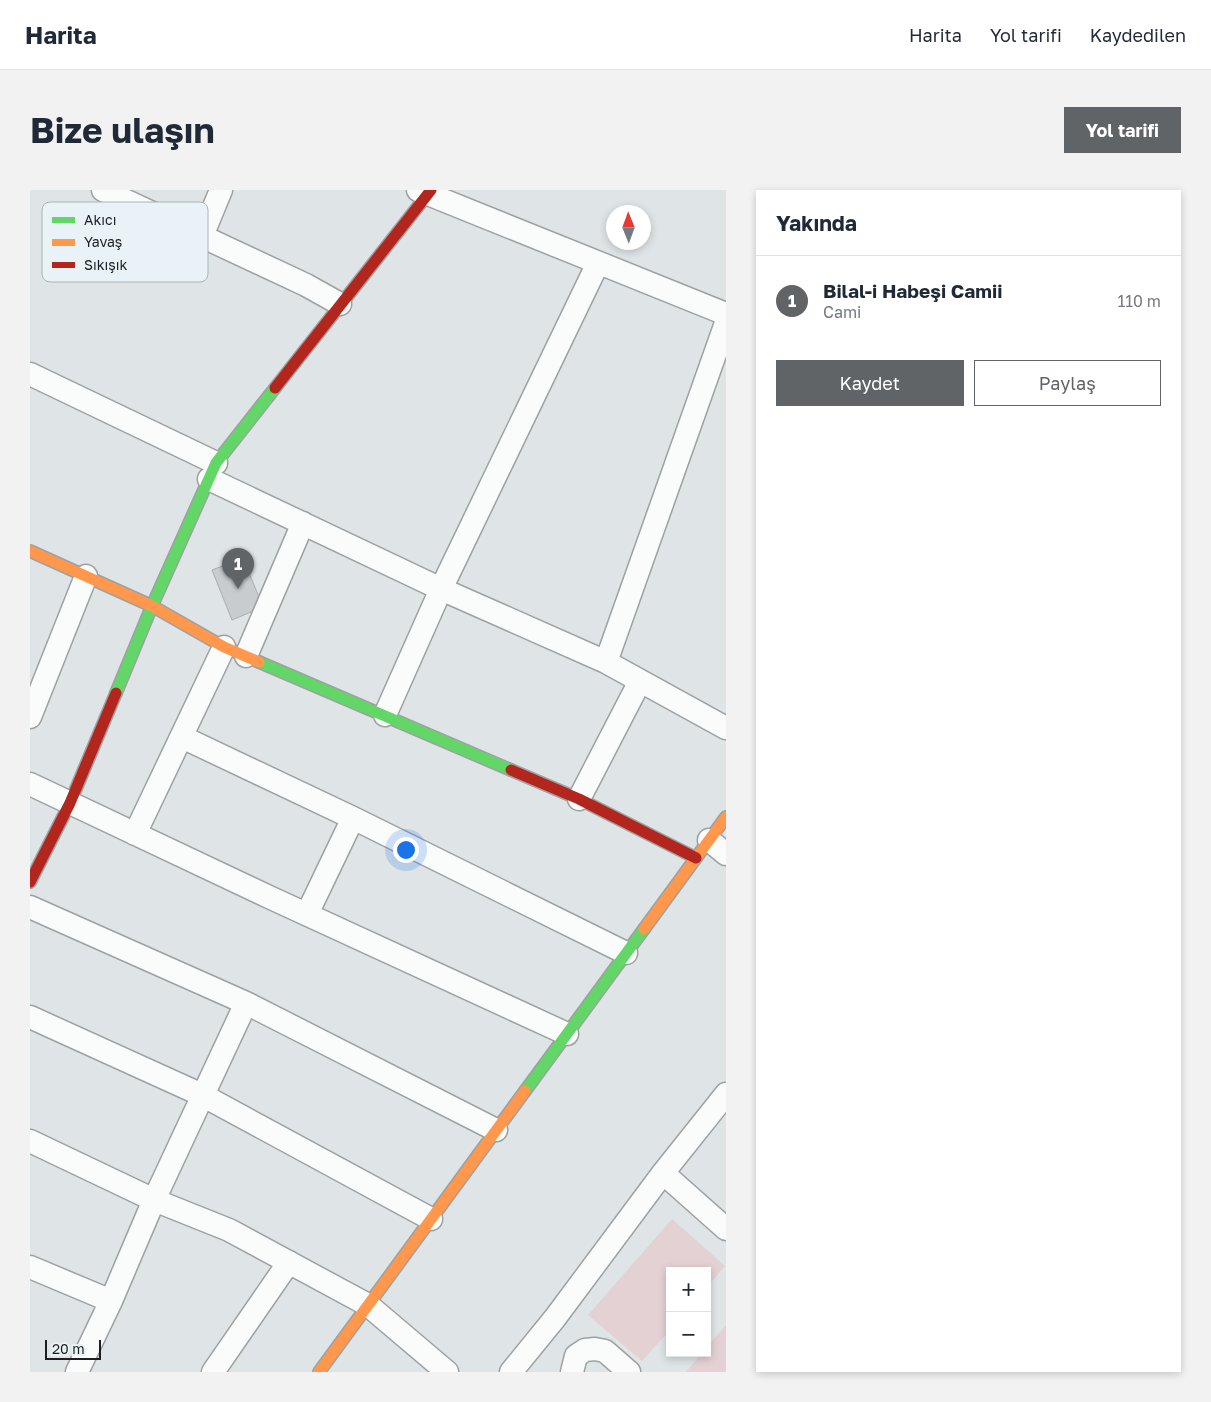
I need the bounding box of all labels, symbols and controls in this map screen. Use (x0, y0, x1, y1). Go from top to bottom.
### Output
text: Harita (25, 20, 97, 49)
text: Harita (909, 24, 962, 46)
text: Yol tarifi (990, 24, 1062, 46)
text: Kaydedilen (1090, 24, 1186, 46)
button: Yol tarifi (1064, 107, 1181, 153)
text: Bize ulaşın (30, 109, 215, 151)
legend (42, 202, 208, 282)
north arrow (606, 205, 651, 250)
text: Yakında (776, 210, 857, 236)
text: Akıcı (84, 211, 116, 228)
text: Yavaş (84, 233, 122, 250)
text: Sıkışık (84, 256, 128, 273)
text: Bilal-i Habeşi Camii (823, 279, 1002, 302)
text: 1 (788, 291, 796, 311)
text: 110 m (1117, 291, 1161, 311)
text: Cami (823, 302, 861, 322)
button: Kaydet (776, 360, 964, 406)
button: Paylaş (974, 360, 1161, 406)
pin: 1 (222, 548, 254, 589)
your location (393, 837, 419, 863)
map controls (666, 1267, 711, 1357)
button: + (666, 1267, 711, 1312)
button: − (666, 1312, 711, 1357)
scale bar (45, 1337, 101, 1360)
text: 20 m (52, 1340, 85, 1357)

